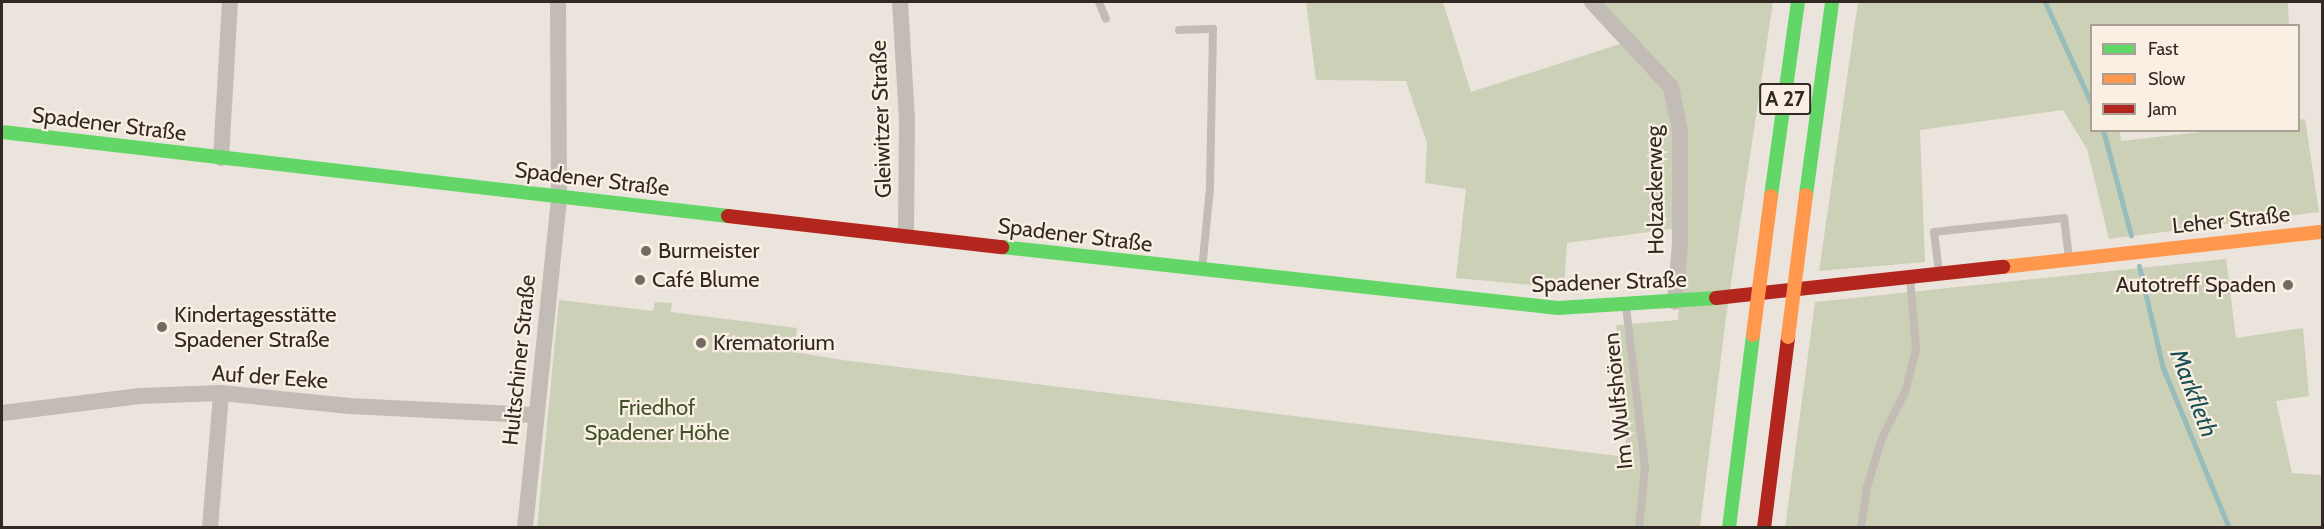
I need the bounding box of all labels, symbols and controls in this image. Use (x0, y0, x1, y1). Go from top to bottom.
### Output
legend (2090, 24, 2300, 132)
text: Fast (2148, 38, 2179, 60)
street label: Gleiwitzer Straße (865, 40, 897, 198)
text: Slow (2148, 68, 2185, 90)
road number: A 27 (1758, 81, 1812, 117)
text: Jam (2148, 98, 2177, 120)
street label: Spadener Straße (30, 101, 188, 147)
street label: Holzackerweg (1641, 125, 1669, 255)
street label: Spadener Straße (513, 156, 671, 202)
street label: Leher Straße (2171, 201, 2291, 239)
street label: Spadener Straße (996, 212, 1154, 258)
place label: Burmeister (658, 238, 759, 264)
marker: Burmeister (639, 244, 653, 258)
street label: Spadener Straße (1531, 266, 1687, 298)
place label: Café Blume (652, 267, 760, 293)
place label: Autotreff Spaden (2116, 272, 2276, 298)
street label: Hultschiner Straße (497, 273, 541, 447)
marker: Café Blume (633, 273, 647, 287)
marker: Autotreff Spaden (2281, 278, 2295, 292)
place label: Kindertagesstätte Spadener Straße (174, 301, 337, 352)
marker: Kindertagesstätte Spadener Straße (155, 320, 169, 334)
place label: Krematorium (713, 330, 835, 356)
street label: Im Wulfshören (1598, 331, 1638, 471)
marker: Krematorium (694, 336, 708, 350)
water label: Markfleth (2164, 345, 2224, 441)
street label: Auf der Eeke (211, 360, 329, 394)
park label: Friedhof Spadener Höhe (585, 394, 729, 446)

